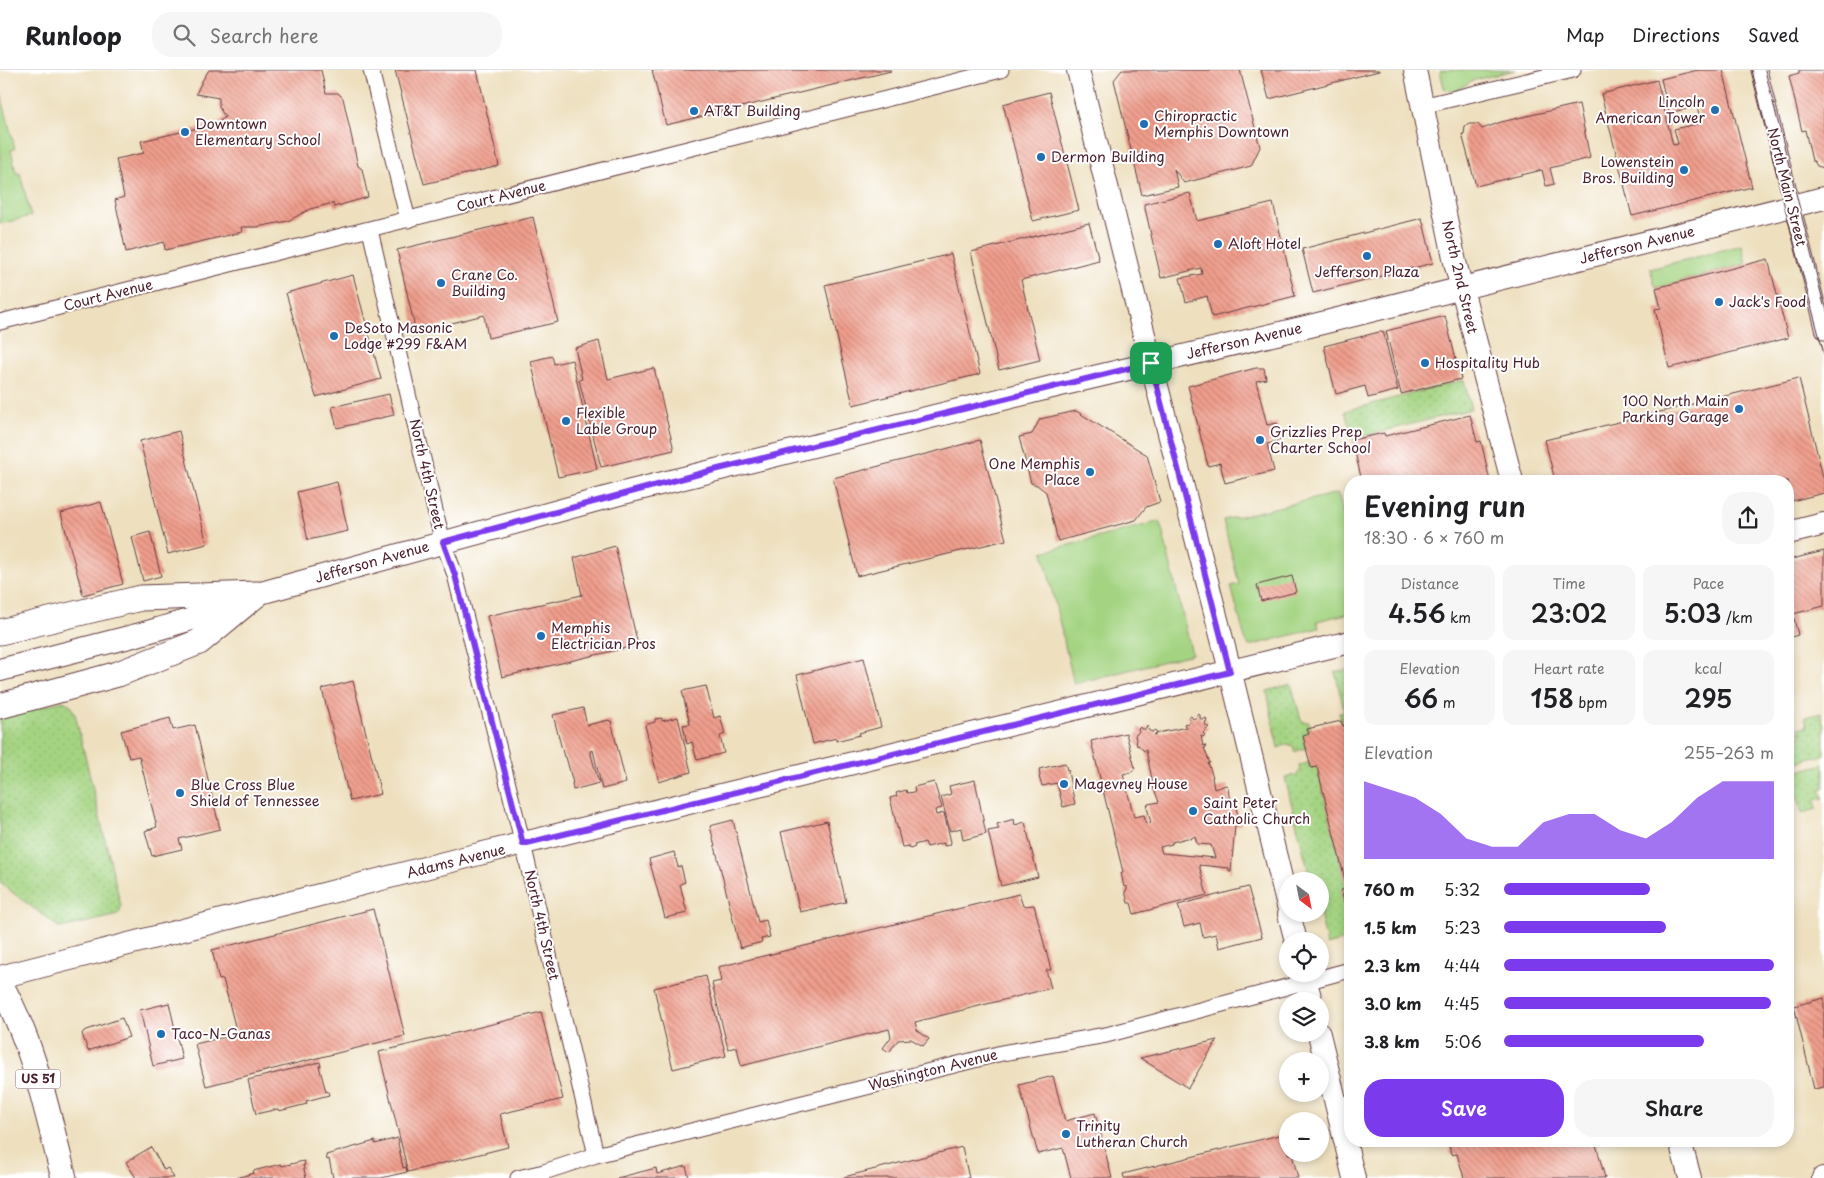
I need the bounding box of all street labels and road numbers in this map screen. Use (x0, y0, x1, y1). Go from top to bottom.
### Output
street label: North Main Street (1763, 125, 1812, 249)
street label: Court Avenue (454, 174, 548, 217)
street label: North 2nd Street (1437, 218, 1484, 336)
street label: Jefferson Avenue (1577, 220, 1697, 269)
street label: Court Avenue (61, 273, 155, 316)
street label: Jefferson Avenue (1184, 317, 1304, 364)
street label: North 4th Street (405, 417, 450, 531)
street label: Jefferson Avenue (312, 535, 432, 588)
street label: Adams Avenue (404, 838, 508, 883)
street label: North 4th Street (520, 868, 565, 982)
street label: Washington Avenue (866, 1043, 1000, 1096)
road number: US 51 (15, 1070, 60, 1089)

